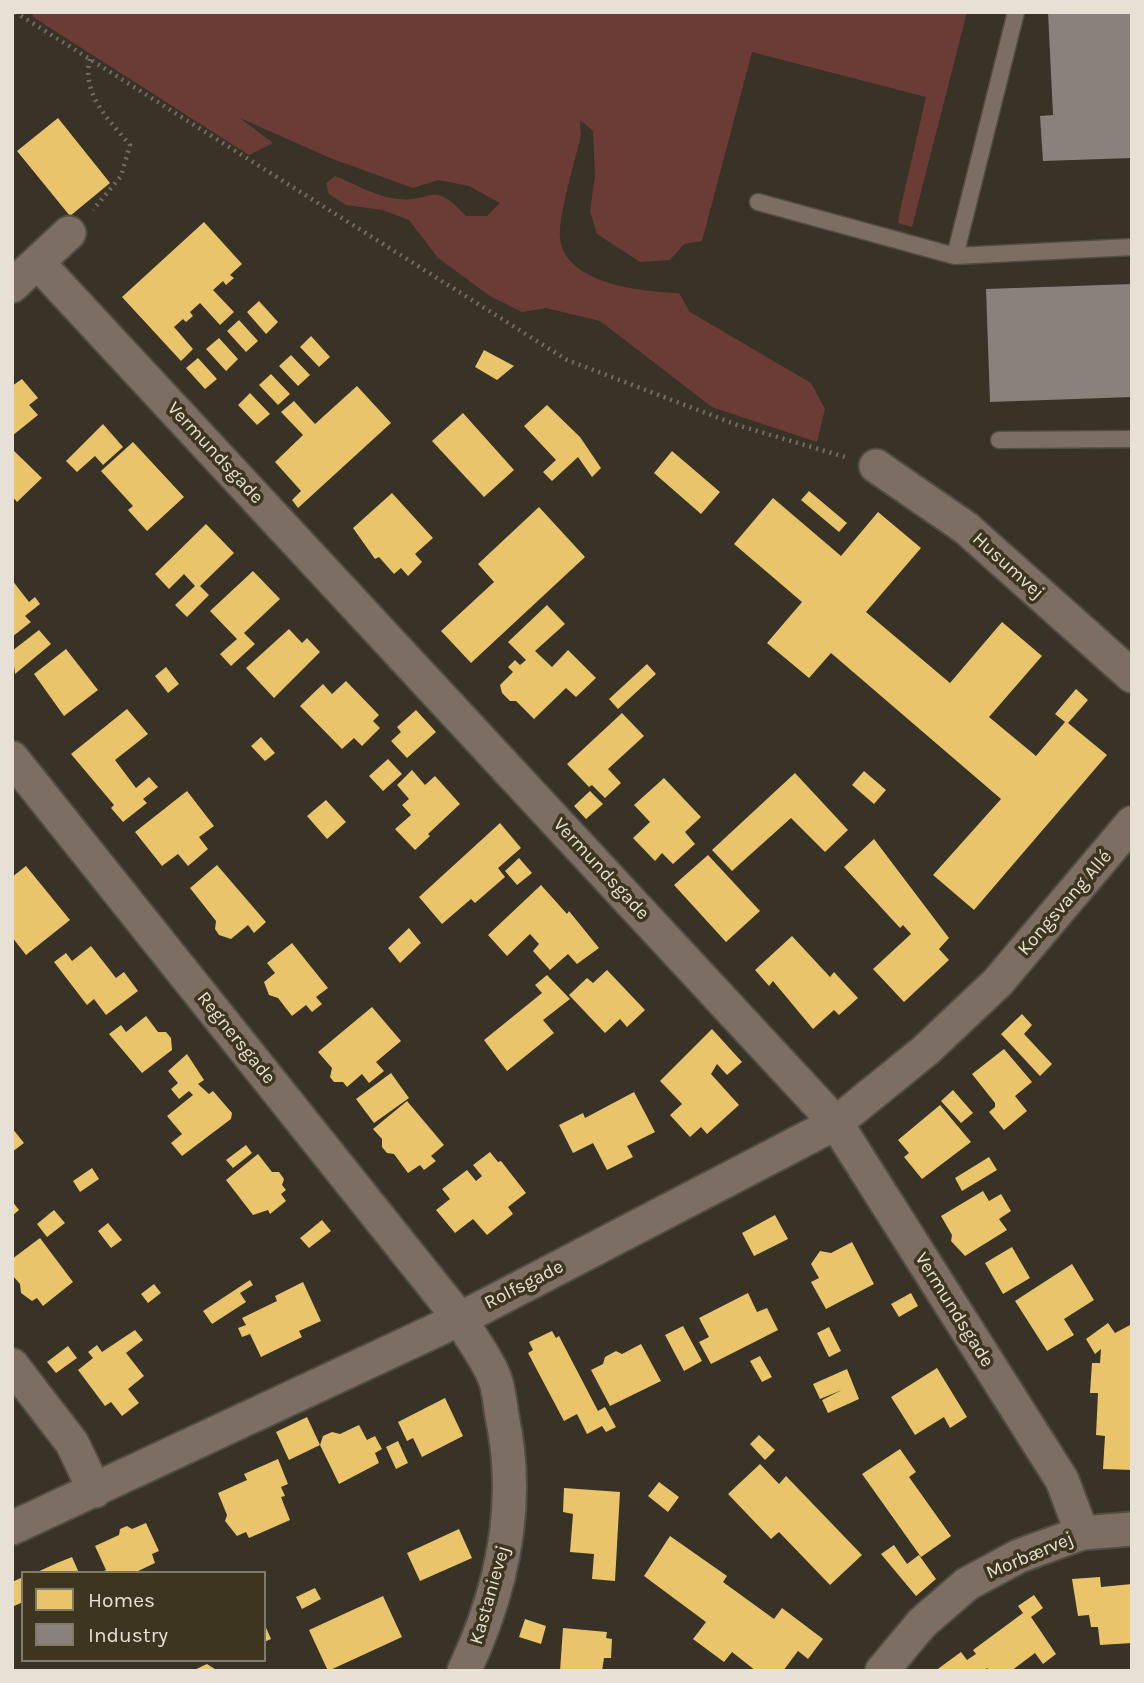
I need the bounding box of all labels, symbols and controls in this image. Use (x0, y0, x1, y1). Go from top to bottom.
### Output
street label: Vermundsgade (162, 397, 268, 509)
street label: Husumvej (967, 528, 1049, 604)
street label: Vermundsgade (548, 813, 654, 925)
street label: Kongsvang Allé (1013, 846, 1117, 960)
street label: Regnersgade (192, 987, 280, 1089)
street label: Vermundsgade (910, 1248, 998, 1372)
street label: Rolfsgade (481, 1255, 567, 1315)
street label: Morbærvej (983, 1527, 1077, 1585)
street label: Kastanievej (465, 1543, 515, 1647)
legend (21, 1571, 266, 1662)
text: Homes (88, 1588, 155, 1612)
text: Industry (88, 1623, 168, 1647)

